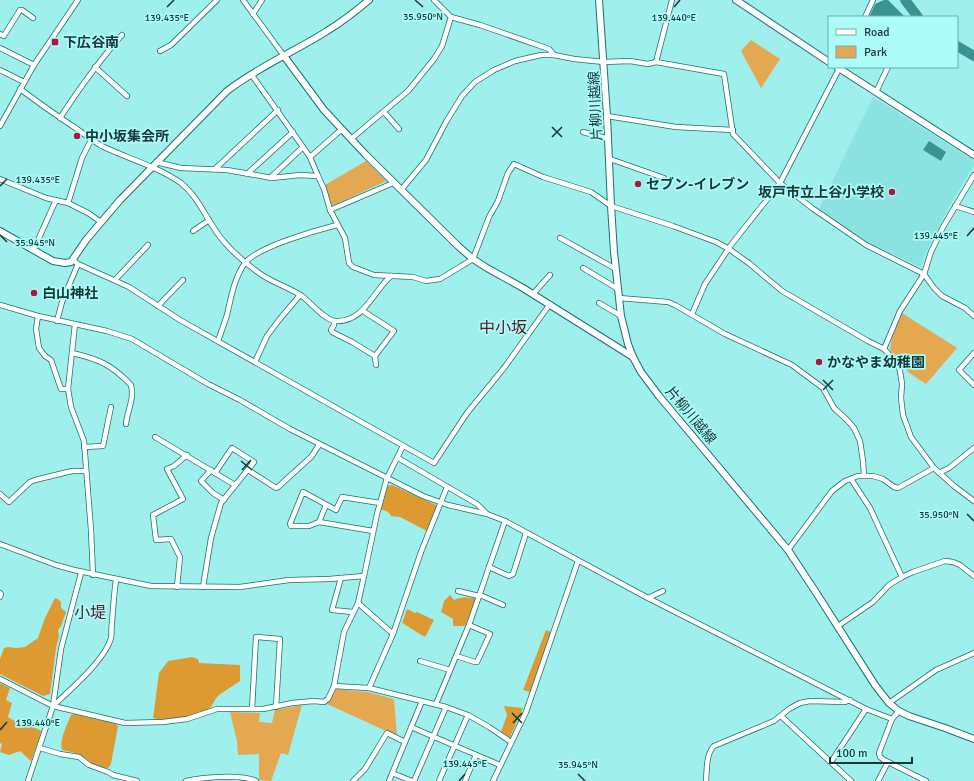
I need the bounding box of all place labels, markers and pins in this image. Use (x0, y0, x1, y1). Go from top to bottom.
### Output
place label: 下広谷南 (63, 34, 119, 51)
marker: 下広谷南 (50, 37, 60, 47)
place label: 中小坂集会所 (85, 128, 169, 145)
marker: 中小坂集会所 (72, 131, 82, 141)
place label: セブン-イレブン (646, 176, 749, 193)
marker: セブン-イレブン (633, 179, 643, 189)
place label: 坂戸市立上谷小学校 (758, 184, 884, 201)
marker: 坂戸市立上谷小学校 (887, 187, 897, 197)
place label: 白山神社 (42, 285, 98, 302)
marker: 白山神社 (29, 288, 39, 298)
place label: かなやま幼稚園 (827, 354, 925, 371)
marker: かなやま幼稚園 (814, 357, 824, 367)

